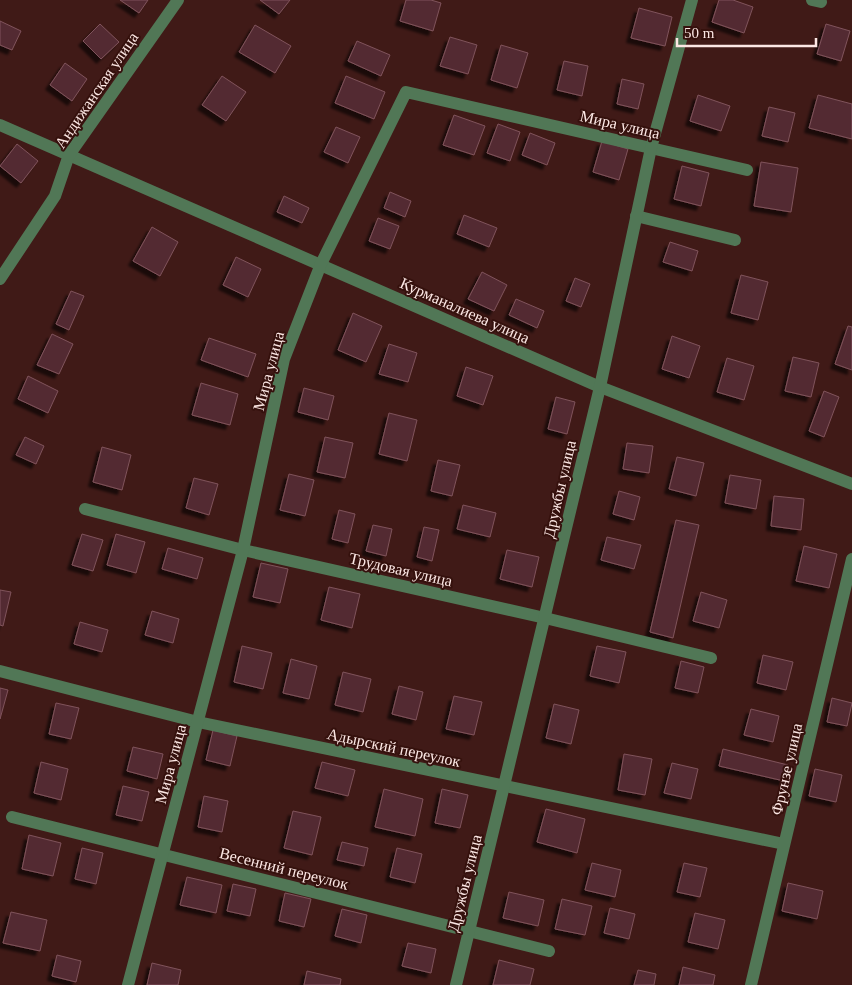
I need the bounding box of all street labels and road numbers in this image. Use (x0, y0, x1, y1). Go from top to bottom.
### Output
street label: Андижанская улица (51, 29, 142, 152)
street label: Мира улица (578, 107, 661, 143)
street label: Курманалиева улица (397, 274, 532, 348)
street label: Мира улица (250, 330, 288, 413)
street label: Дружбы улица (540, 439, 580, 540)
street label: Трудовая улица (347, 549, 454, 591)
street label: Фрунзе улица (768, 721, 806, 817)
street label: Мира улица (152, 723, 190, 806)
street label: Адырский переулок (325, 725, 462, 771)
street label: Дружбы улица (444, 833, 486, 934)
street label: Весенний переулок (217, 844, 350, 894)

